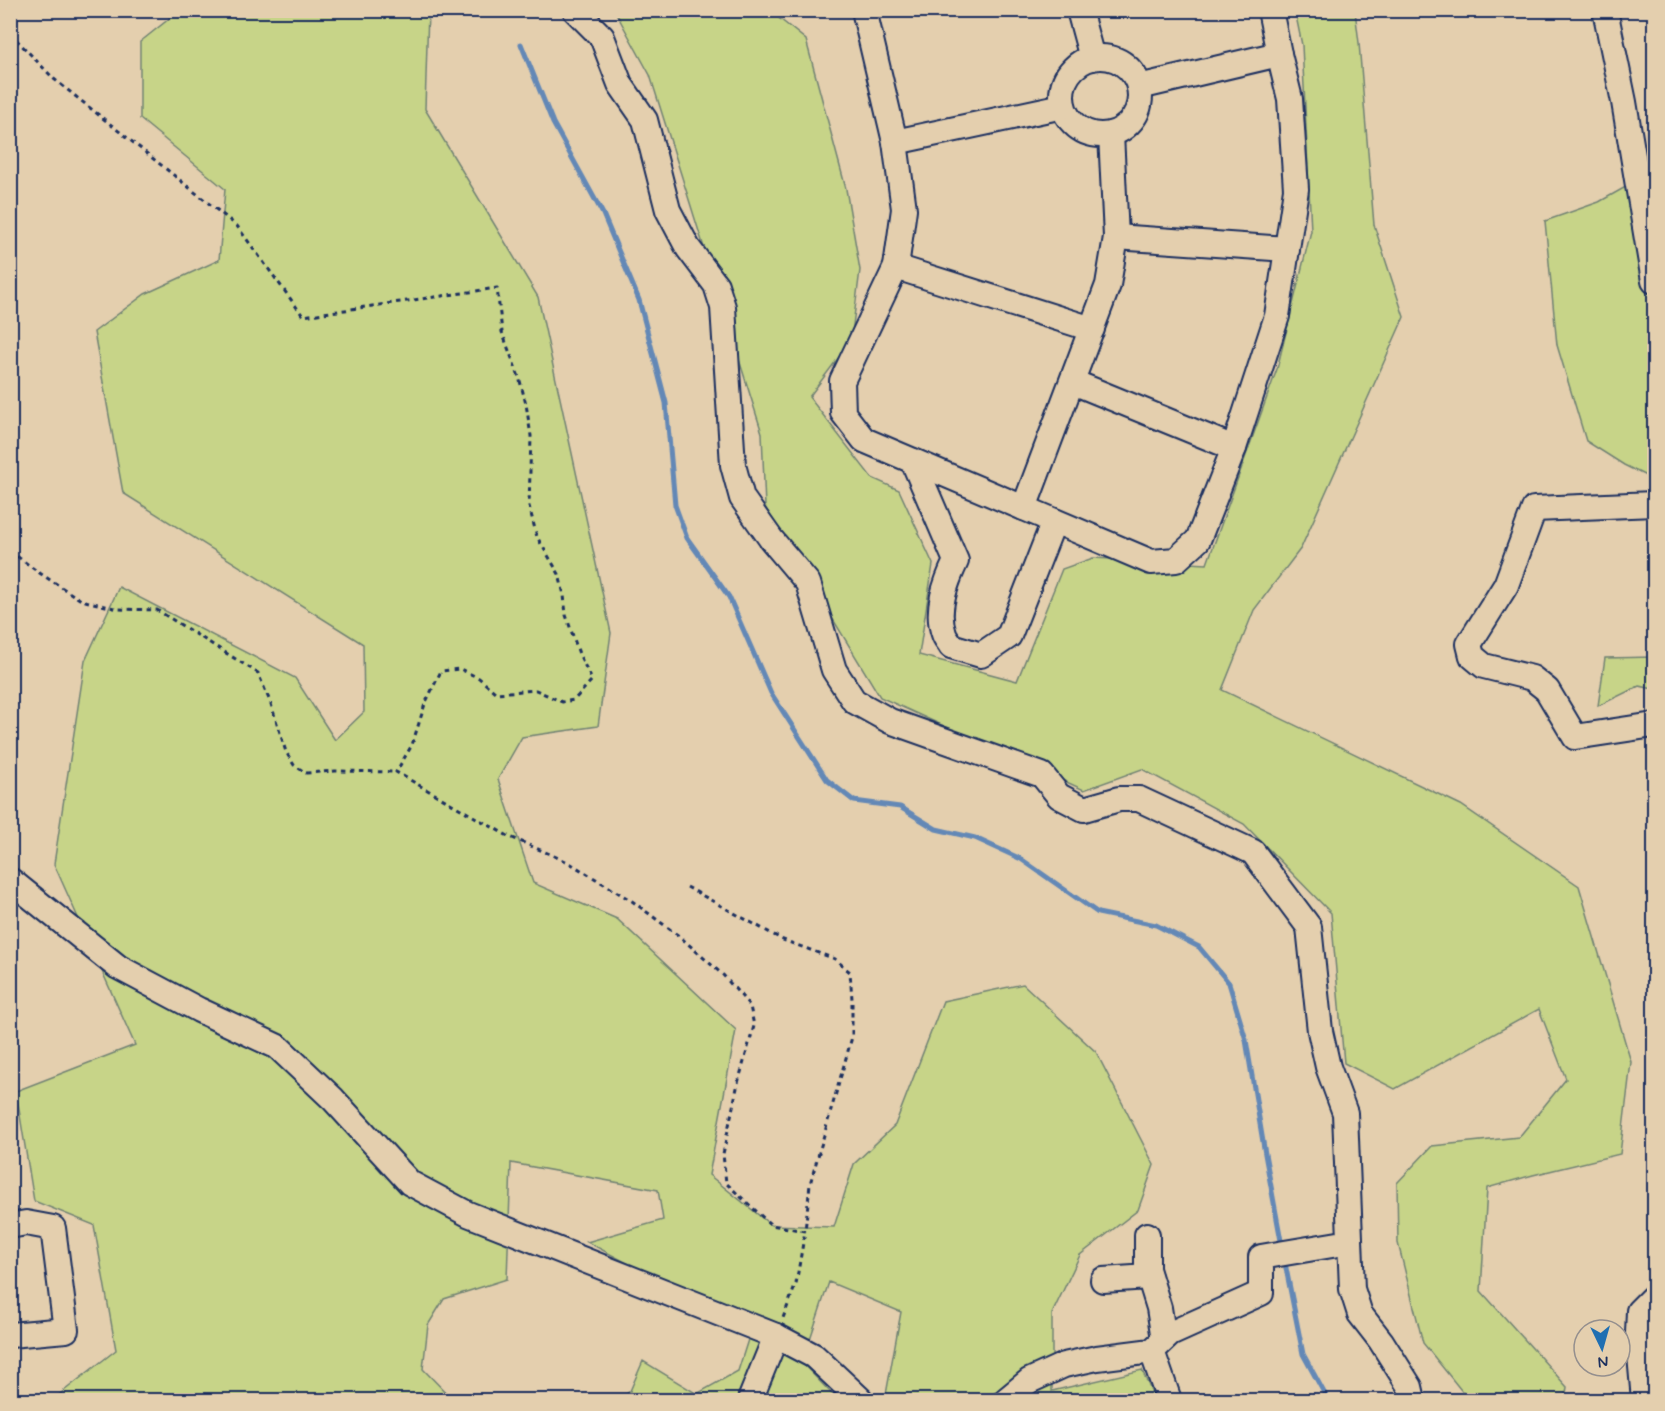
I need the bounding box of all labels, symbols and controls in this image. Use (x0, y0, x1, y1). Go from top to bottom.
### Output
north arrow (1572, 1318, 1632, 1378)
text: N (1597, 1351, 1609, 1372)

